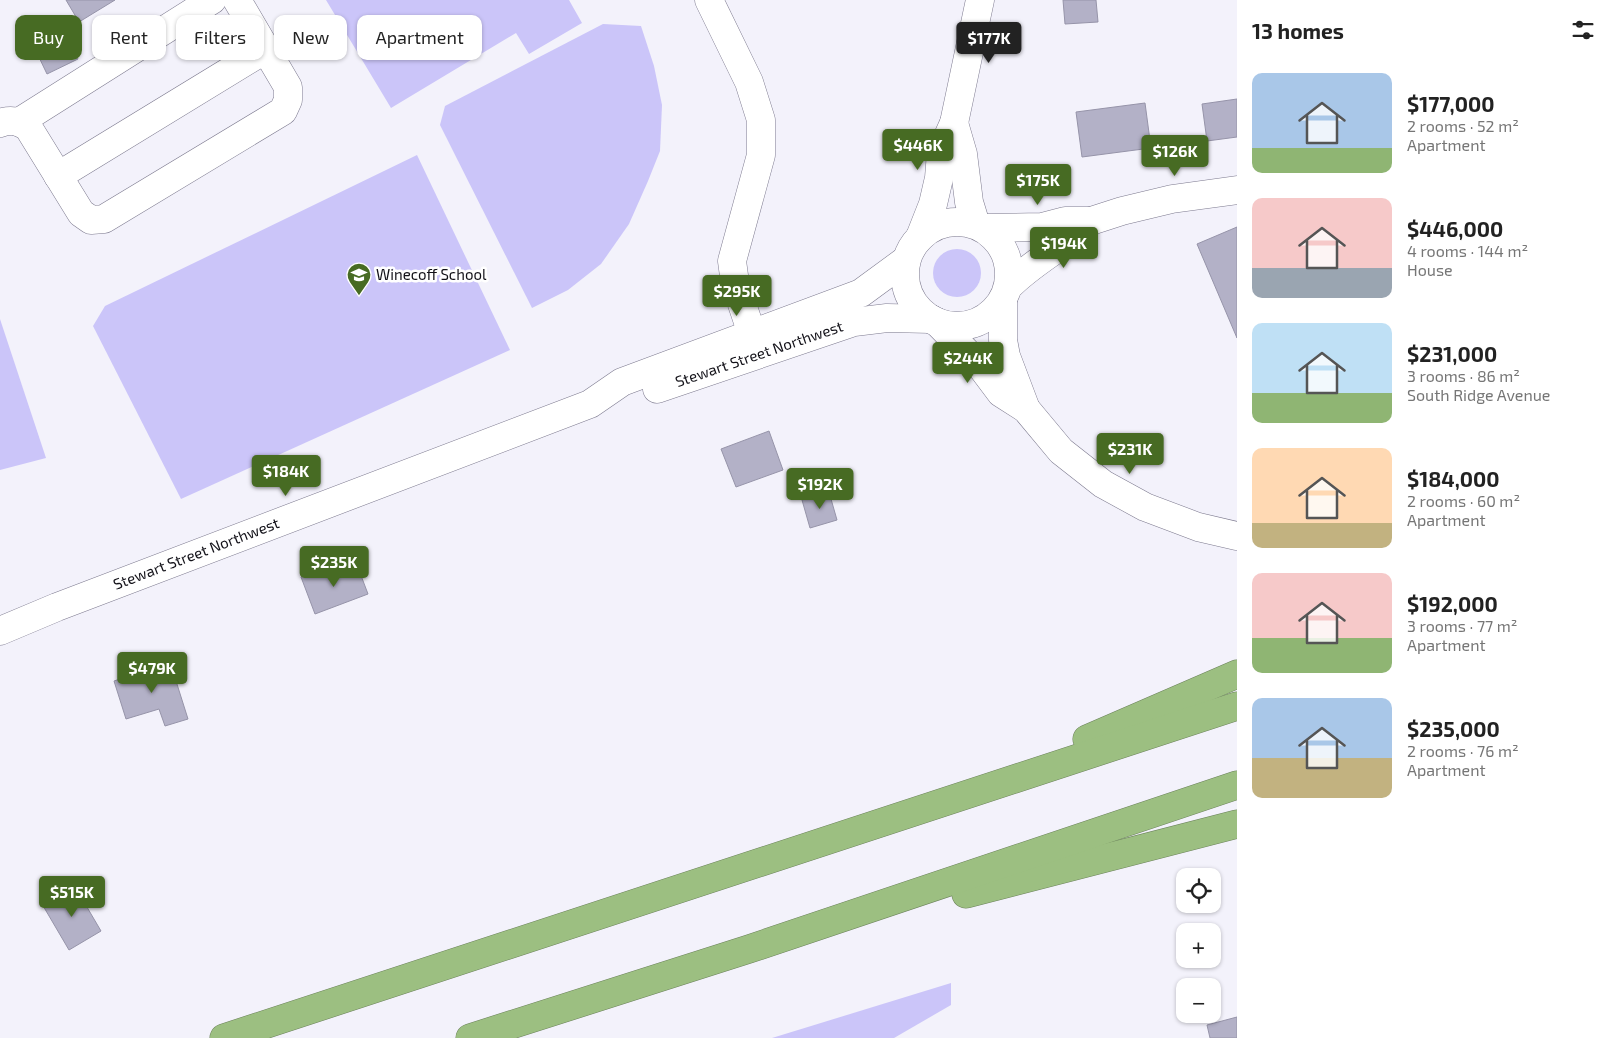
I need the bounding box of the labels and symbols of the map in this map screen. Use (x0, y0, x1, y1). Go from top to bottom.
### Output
pin: $177K (954, 22, 1024, 64)
pin: $446K (883, 128, 953, 171)
pin: $126K (1140, 134, 1210, 177)
pin: $175K (1003, 164, 1073, 206)
pin: $194K (1029, 226, 1099, 269)
school or university icon: Winecoff School (346, 262, 372, 296)
place label: Winecoff School (376, 265, 487, 283)
pin: $295K (702, 274, 772, 317)
street label: Stewart Street Northwest (673, 316, 845, 390)
pin: $244K (933, 342, 1003, 384)
pin: $231K (1095, 432, 1165, 475)
pin: $184K (251, 454, 321, 497)
pin: $192K (785, 468, 855, 510)
street label: Stewart Street Northwest (111, 513, 282, 593)
pin: $235K (299, 546, 369, 588)
pin: $479K (117, 652, 187, 694)
pin: $515K (37, 876, 107, 918)

